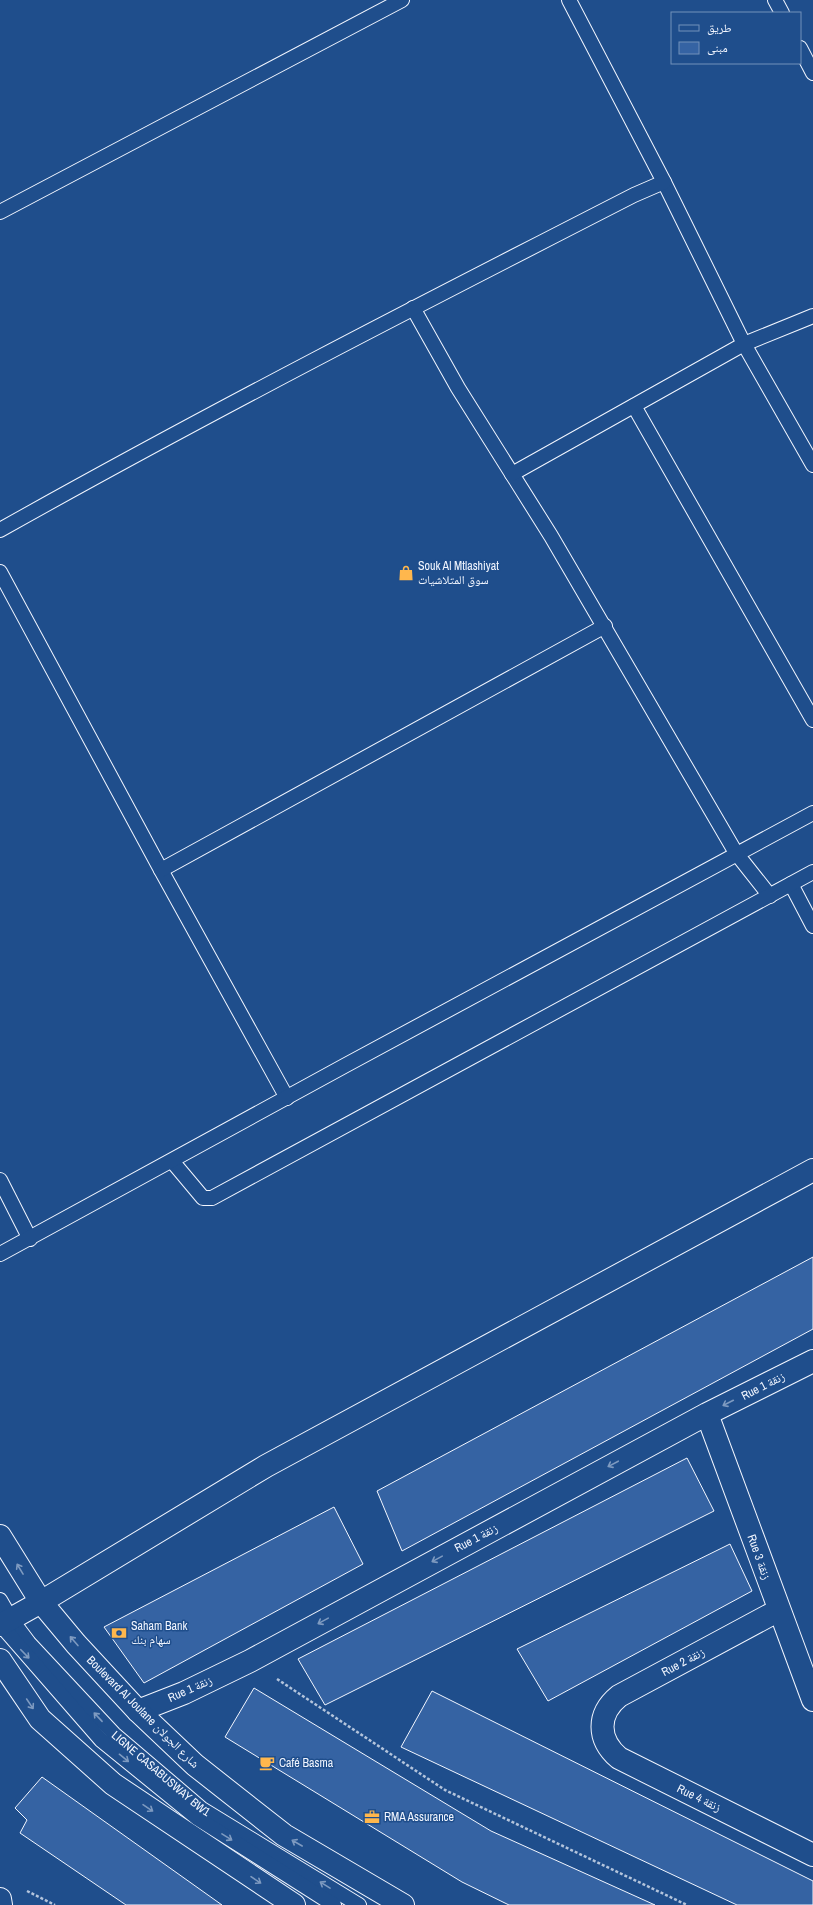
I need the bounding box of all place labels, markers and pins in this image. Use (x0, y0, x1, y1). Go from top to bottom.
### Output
place label: Souk Al Mtlashiyat سوق المتلاشيات (418, 558, 499, 588)
shop icon: Souk Al Mtlashiyat سوق المتلاشيات (397, 564, 415, 582)
place label: Saham Bank سهام بنك (131, 1618, 187, 1648)
bank icon: Saham Bank سهام بنك (110, 1624, 128, 1642)
cafe icon: Café Basma (258, 1754, 276, 1772)
place label: Café Basma (279, 1755, 334, 1771)
office icon: RMA Assurance (363, 1808, 381, 1826)
place label: RMA Assurance (384, 1809, 454, 1825)

